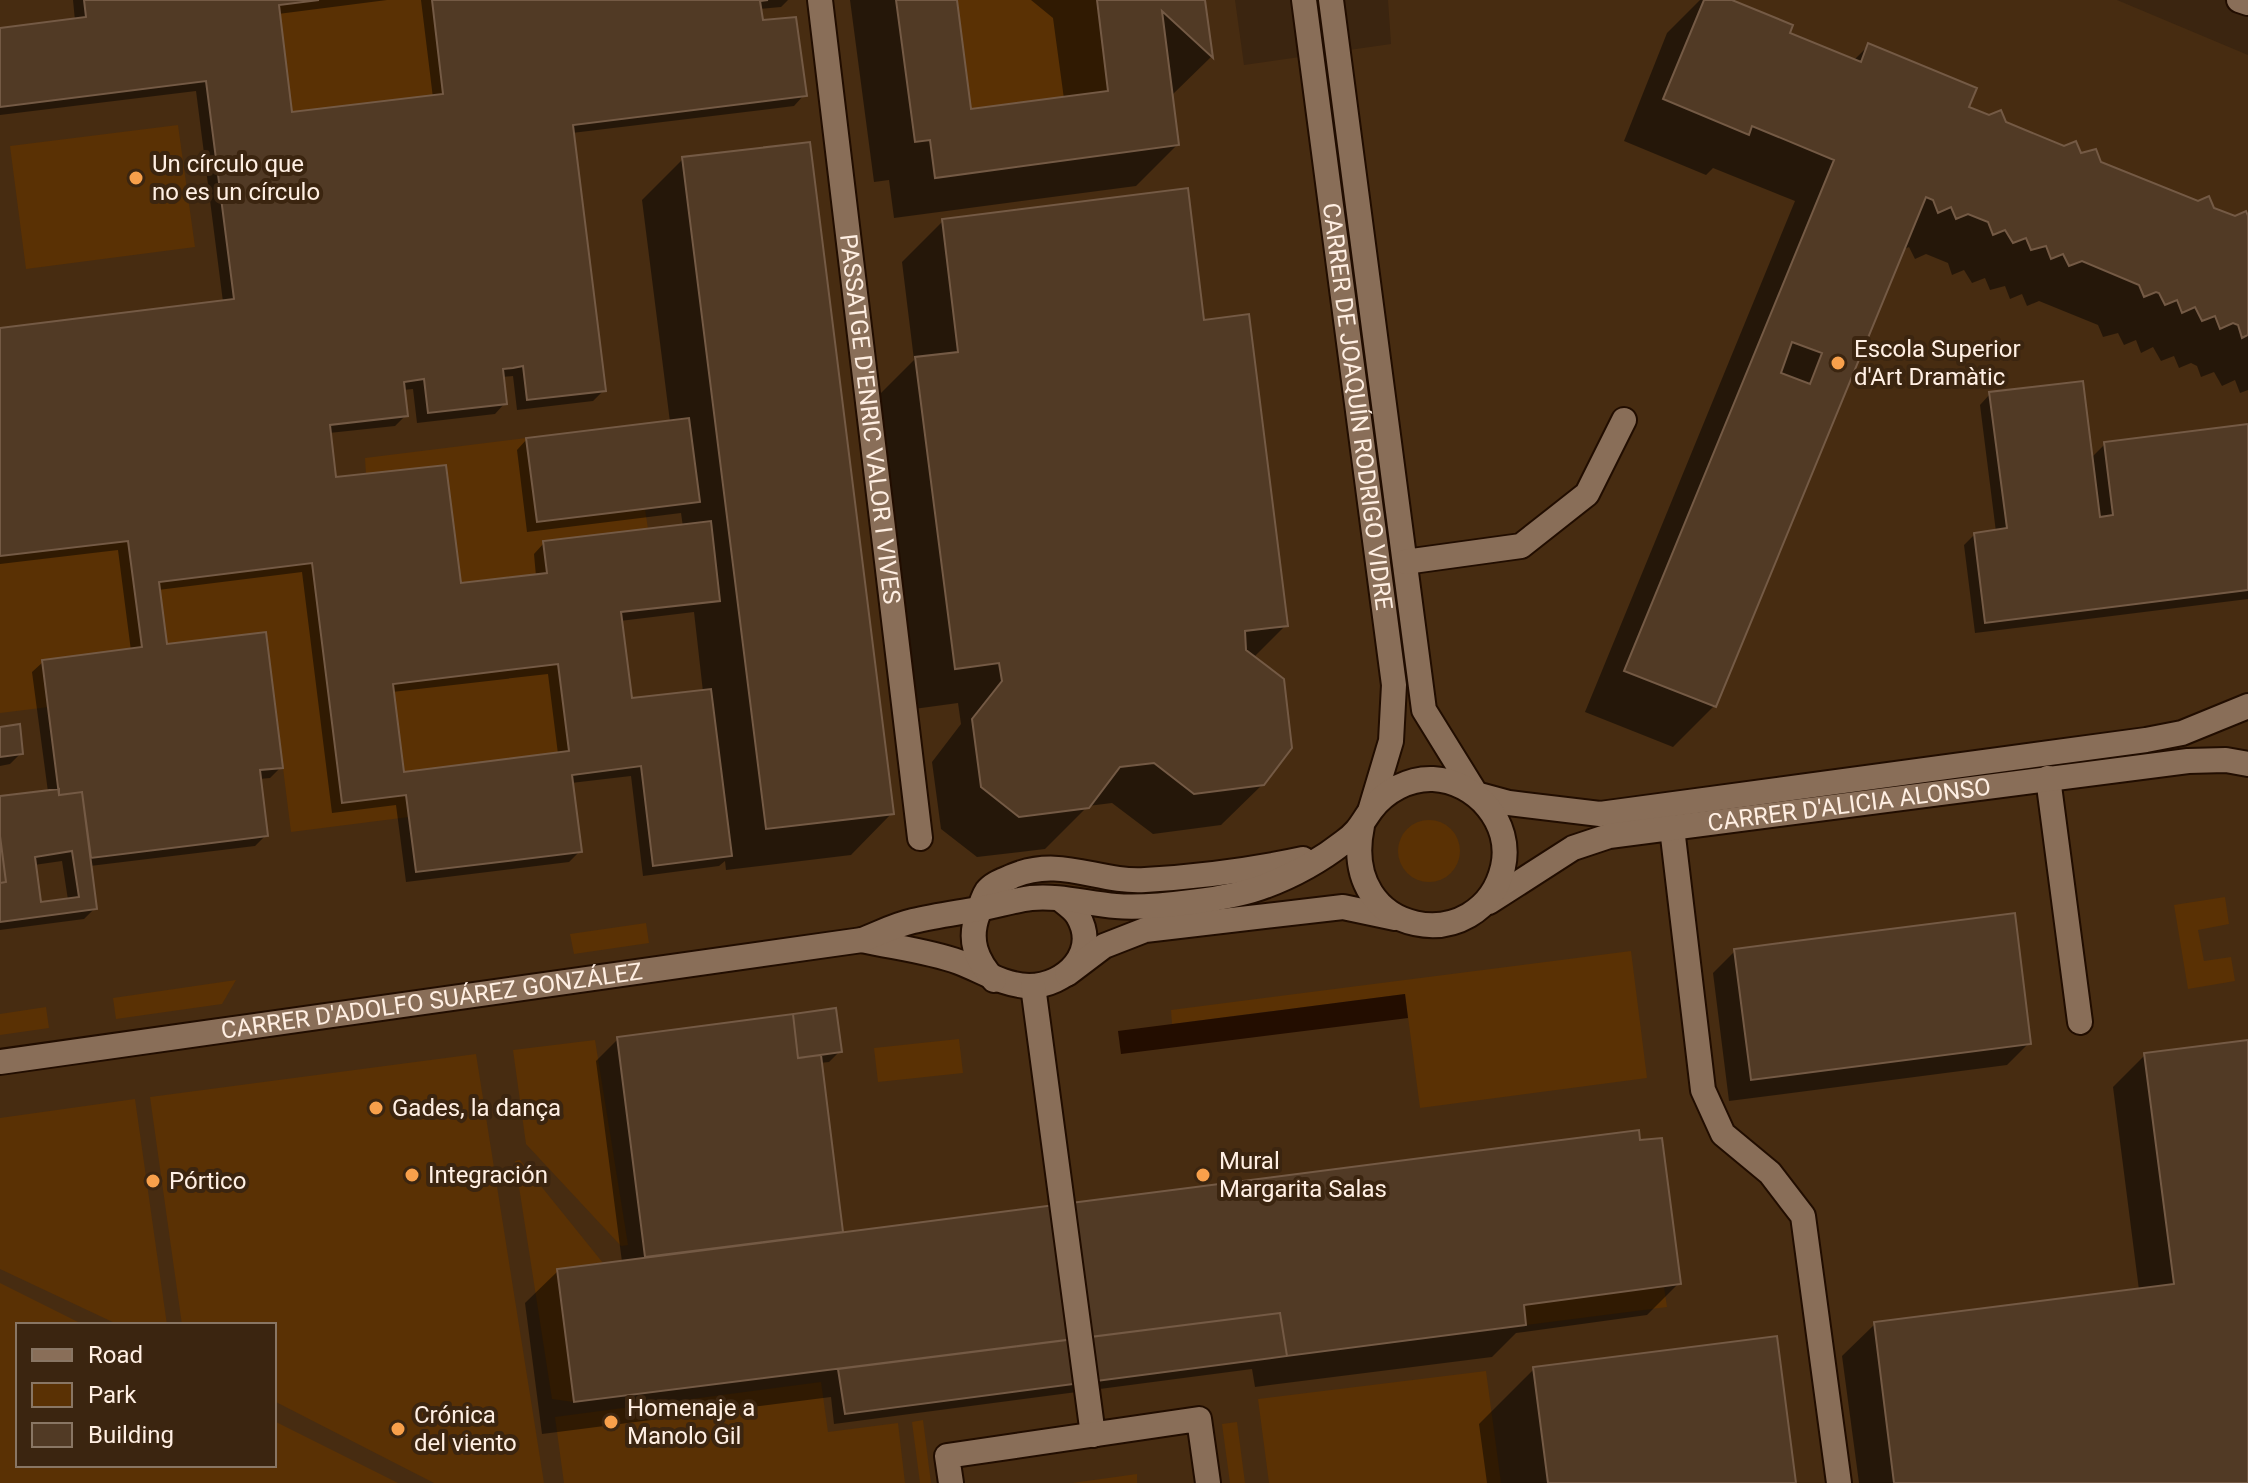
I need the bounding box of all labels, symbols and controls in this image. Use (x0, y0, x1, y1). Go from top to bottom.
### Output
place label: Un círculo que no es un círculo (152, 150, 320, 206)
marker: Un círculo que no es un círculo (127, 169, 145, 187)
street label: CARRER DE JOAQUÍN RODRIGO VIDRE (1317, 201, 1398, 612)
street label: PASSATGE D'ENRIC VALOR I VIVES (834, 232, 906, 606)
place label: Escola Superior d'Art Dramàtic (1854, 335, 2021, 391)
marker: Escola Superior d'Art Dramàtic (1829, 354, 1847, 372)
street label: CARRER D'ALICIA ALONSO (1706, 773, 1992, 837)
street label: CARRER D'ADOLFO SUÁREZ GONZÁLEZ (219, 957, 644, 1045)
place label: Gades, la dança (392, 1094, 561, 1122)
marker: Gades, la dança (367, 1099, 385, 1117)
place label: Mural Margarita Salas (1219, 1147, 1387, 1203)
place label: Integración (428, 1161, 548, 1189)
marker: Integración (403, 1166, 421, 1184)
marker: Mural Margarita Salas (1194, 1166, 1212, 1184)
place label: Pórtico (169, 1167, 246, 1195)
marker: Pórtico (144, 1172, 162, 1190)
legend (16, 1323, 276, 1467)
text: Road (88, 1341, 143, 1369)
text: Park (88, 1381, 137, 1409)
place label: Homenaje a Manolo Gil (627, 1394, 755, 1450)
place label: Crónica del viento (414, 1401, 517, 1457)
marker: Homenaje a Manolo Gil (602, 1413, 620, 1431)
marker: Crónica del viento (389, 1420, 407, 1438)
text: Building (88, 1421, 174, 1449)

